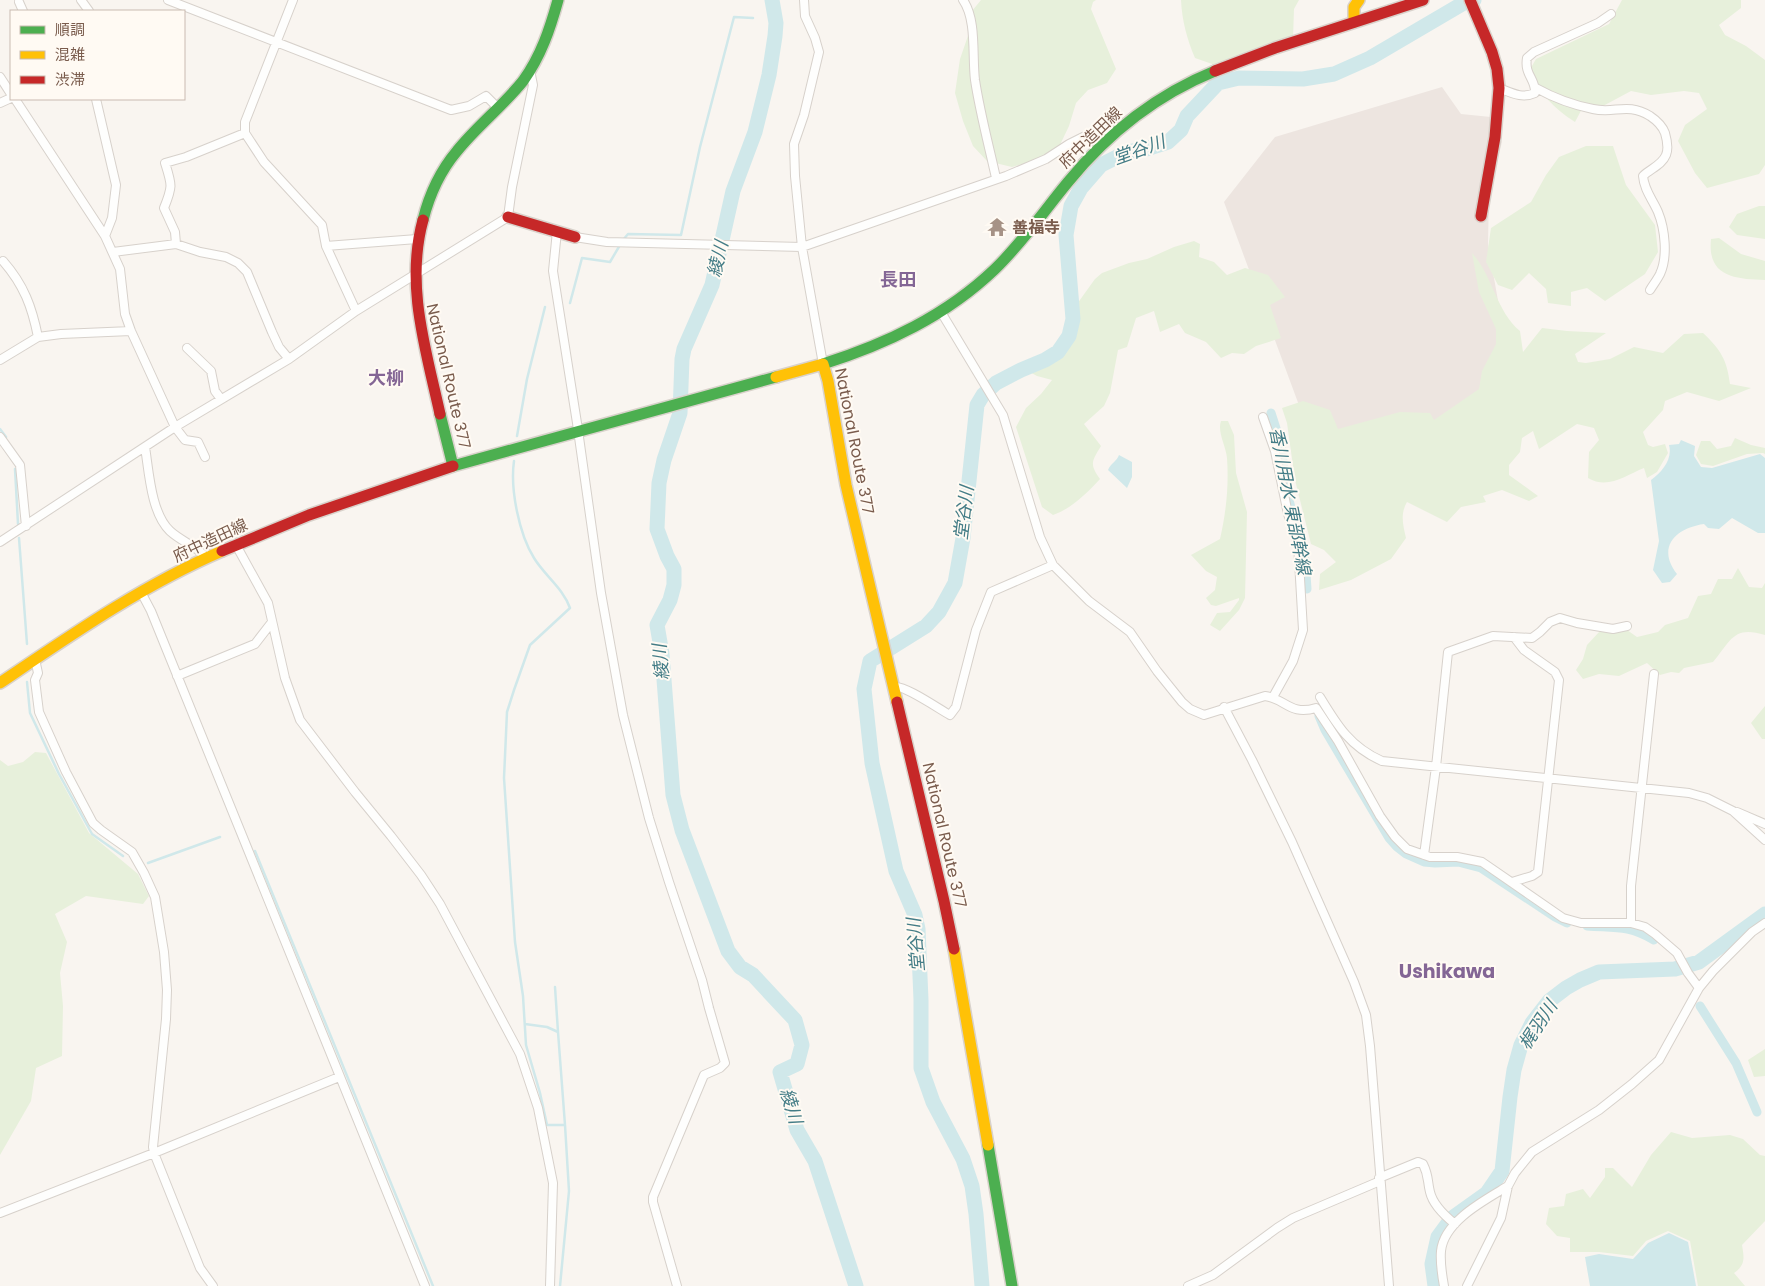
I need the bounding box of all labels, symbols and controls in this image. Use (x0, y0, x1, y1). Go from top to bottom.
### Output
legend (10, 10, 185, 100)
text: 順調 (55, 19, 85, 40)
text: 混雑 (55, 44, 85, 65)
text: 渋滞 (55, 69, 85, 90)
street label: 府中造田線 (1054, 101, 1127, 173)
water label: 堂谷川 (1109, 128, 1170, 171)
temple icon: 善福寺 (986, 216, 1008, 238)
place label: 善福寺 (1012, 216, 1060, 239)
water label: 綾川 (701, 237, 734, 279)
district label: 長田 (880, 267, 916, 292)
street label: National Route 377 (421, 301, 476, 451)
district label: 大柳 (368, 365, 404, 390)
street label: National Route 377 (829, 366, 880, 516)
water label: 香川用水 東部幹線 (1264, 425, 1317, 579)
water label: 堂谷川 (948, 483, 979, 541)
street label: 府中造田線 (169, 513, 251, 568)
water label: 綾川 (646, 641, 675, 681)
street label: National Route 377 (917, 760, 972, 910)
water label: 堂谷川 (901, 915, 930, 973)
district label: Ushikawa (1399, 958, 1495, 985)
water label: 梶羽川 (1512, 994, 1564, 1054)
water label: 綾川 (774, 1085, 809, 1129)

